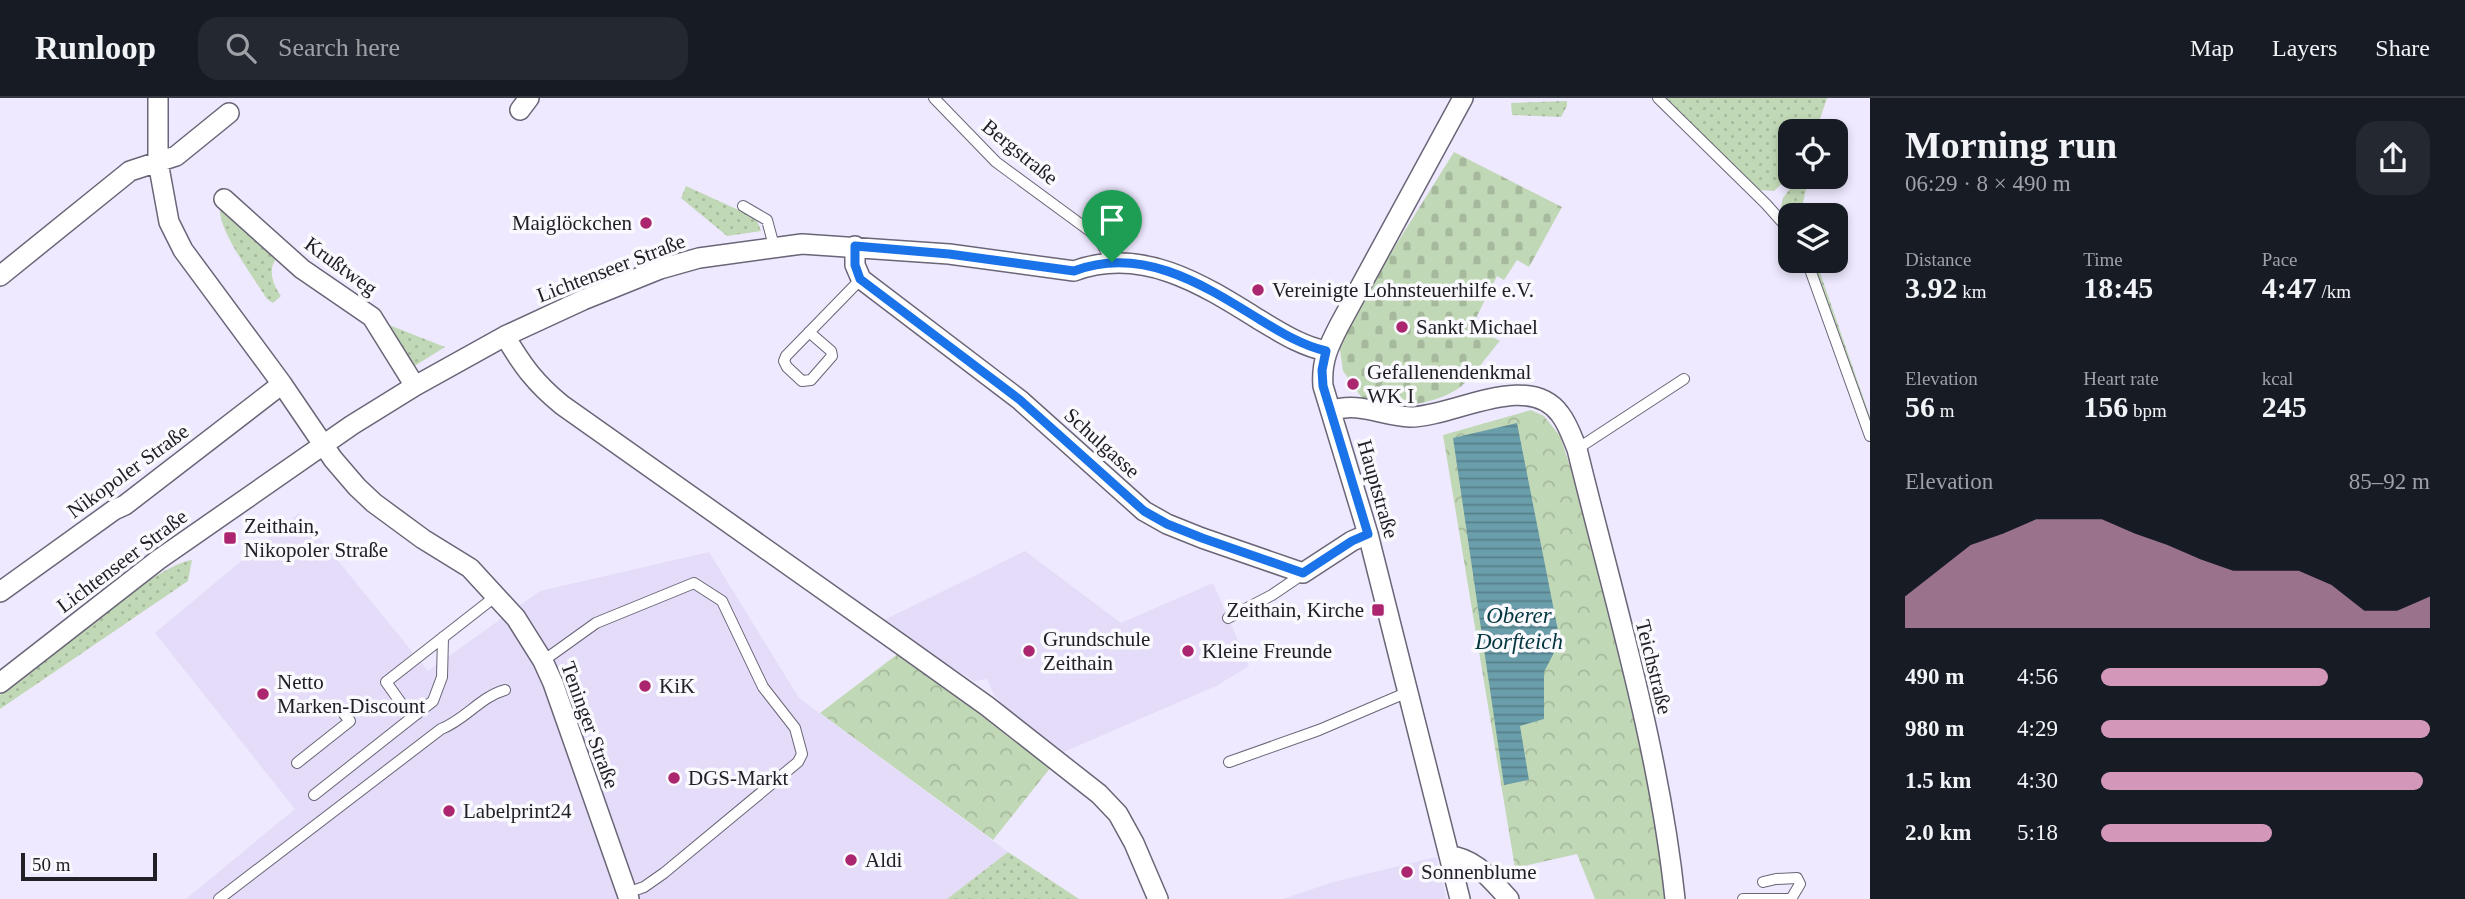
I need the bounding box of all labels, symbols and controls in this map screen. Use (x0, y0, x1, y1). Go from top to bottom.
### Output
search box (198, 17, 688, 80)
icon: search (222, 29, 260, 67)
text: Runloop (35, 30, 156, 66)
text: Search here (278, 33, 400, 62)
text: Map (2190, 35, 2234, 61)
text: Layers (2272, 35, 2337, 61)
text: Share (2375, 35, 2430, 61)
street label: Bergstraße (977, 114, 1063, 190)
map controls (1778, 119, 1848, 273)
button: locate (1778, 119, 1848, 189)
button: share (2356, 121, 2430, 195)
text: Morning run (1905, 124, 2117, 166)
text: 06:29 · 8 × 490 m (1905, 171, 2071, 196)
pin (1082, 190, 1142, 262)
icon: arrive (1093, 201, 1131, 239)
button: layers (1778, 203, 1848, 273)
place label: Maiglöckchen (512, 211, 632, 235)
marker: Maiglöckchen (638, 215, 654, 231)
street label: Lichtenseer Straße (533, 229, 689, 307)
street label: Krußtweg (300, 232, 382, 301)
text: Distance (1905, 249, 1971, 270)
text: Time (2083, 249, 2123, 270)
text: Pace (2262, 249, 2298, 270)
text: 3.92 (1905, 271, 1958, 304)
text: 18:45 (2083, 271, 2153, 304)
text: 4:47 (2262, 271, 2317, 304)
place label: Vereinigte Lohnsteuerhilfe e.V. (1272, 278, 1534, 302)
text: km (1958, 281, 1987, 302)
text: /km (2317, 281, 2351, 302)
marker: Vereinigte Lohnsteuerhilfe e.V. (1250, 282, 1266, 298)
place label: Sankt Michael (1416, 315, 1538, 339)
marker: Sankt Michael (1394, 319, 1410, 335)
place label: Gefallenendenkmal WK I (1367, 360, 1532, 408)
text: Elevation (1905, 368, 1978, 389)
text: Heart rate (2083, 368, 2159, 389)
text: kcal (2262, 368, 2293, 389)
marker: Gefallenendenkmal WK I (1345, 376, 1361, 392)
text: 56 (1905, 390, 1935, 423)
text: 156 (2083, 390, 2128, 423)
text: 245 (2262, 390, 2307, 423)
text: m (1935, 400, 1955, 421)
text: bpm (2128, 400, 2167, 421)
street label: Schulgasse (1059, 403, 1145, 483)
street label: Nikopoler Straße (63, 419, 193, 523)
street label: Hauptstraße (1352, 437, 1404, 541)
text: Elevation (1905, 469, 1993, 494)
text: 85–92 m (2349, 469, 2430, 494)
street label: Lichtenseer Straße (52, 504, 192, 618)
place label: Zeithain, Nikopoler Straße (244, 514, 388, 562)
marker: Zeithain, Nikopoler Straße (222, 530, 238, 546)
place label: Zeithain, Kirche (1226, 598, 1364, 622)
marker: Zeithain, Kirche (1370, 602, 1386, 618)
water label: Oberer Dorfteich (1474, 603, 1563, 654)
street label: Teichstraße (1631, 617, 1677, 717)
place label: Grundschule Zeithain (1043, 627, 1150, 675)
place label: Kleine Freunde (1202, 639, 1332, 663)
marker: Grundschule Zeithain (1021, 643, 1037, 659)
marker: Kleine Freunde (1180, 643, 1196, 659)
street label: Teninger Straße (556, 658, 624, 792)
text: 490 m (1905, 664, 1964, 689)
text: 4:56 (2017, 664, 2058, 689)
place label: Netto Marken-Discount (277, 670, 425, 718)
place label: KiK (659, 674, 695, 698)
marker: KiK (637, 678, 653, 694)
marker: Netto Marken-Discount (255, 686, 271, 702)
text: 980 m (1905, 716, 1964, 741)
text: 4:29 (2017, 716, 2058, 741)
place label: DGS-Markt (688, 766, 788, 790)
text: 1.5 km (1905, 768, 1971, 793)
text: 4:30 (2017, 768, 2058, 793)
marker: DGS-Markt (666, 770, 682, 786)
place label: Labelprint24 (463, 799, 572, 823)
marker: Labelprint24 (441, 803, 457, 819)
text: 2.0 km (1905, 820, 1971, 845)
text: 5:18 (2017, 820, 2058, 845)
place label: Aldi (865, 848, 903, 872)
scale bar (21, 850, 158, 882)
marker: Aldi (843, 852, 859, 868)
text: 50 m (32, 854, 71, 875)
place label: Sonnenblume (1421, 860, 1537, 884)
marker: Sonnenblume (1399, 864, 1415, 880)

